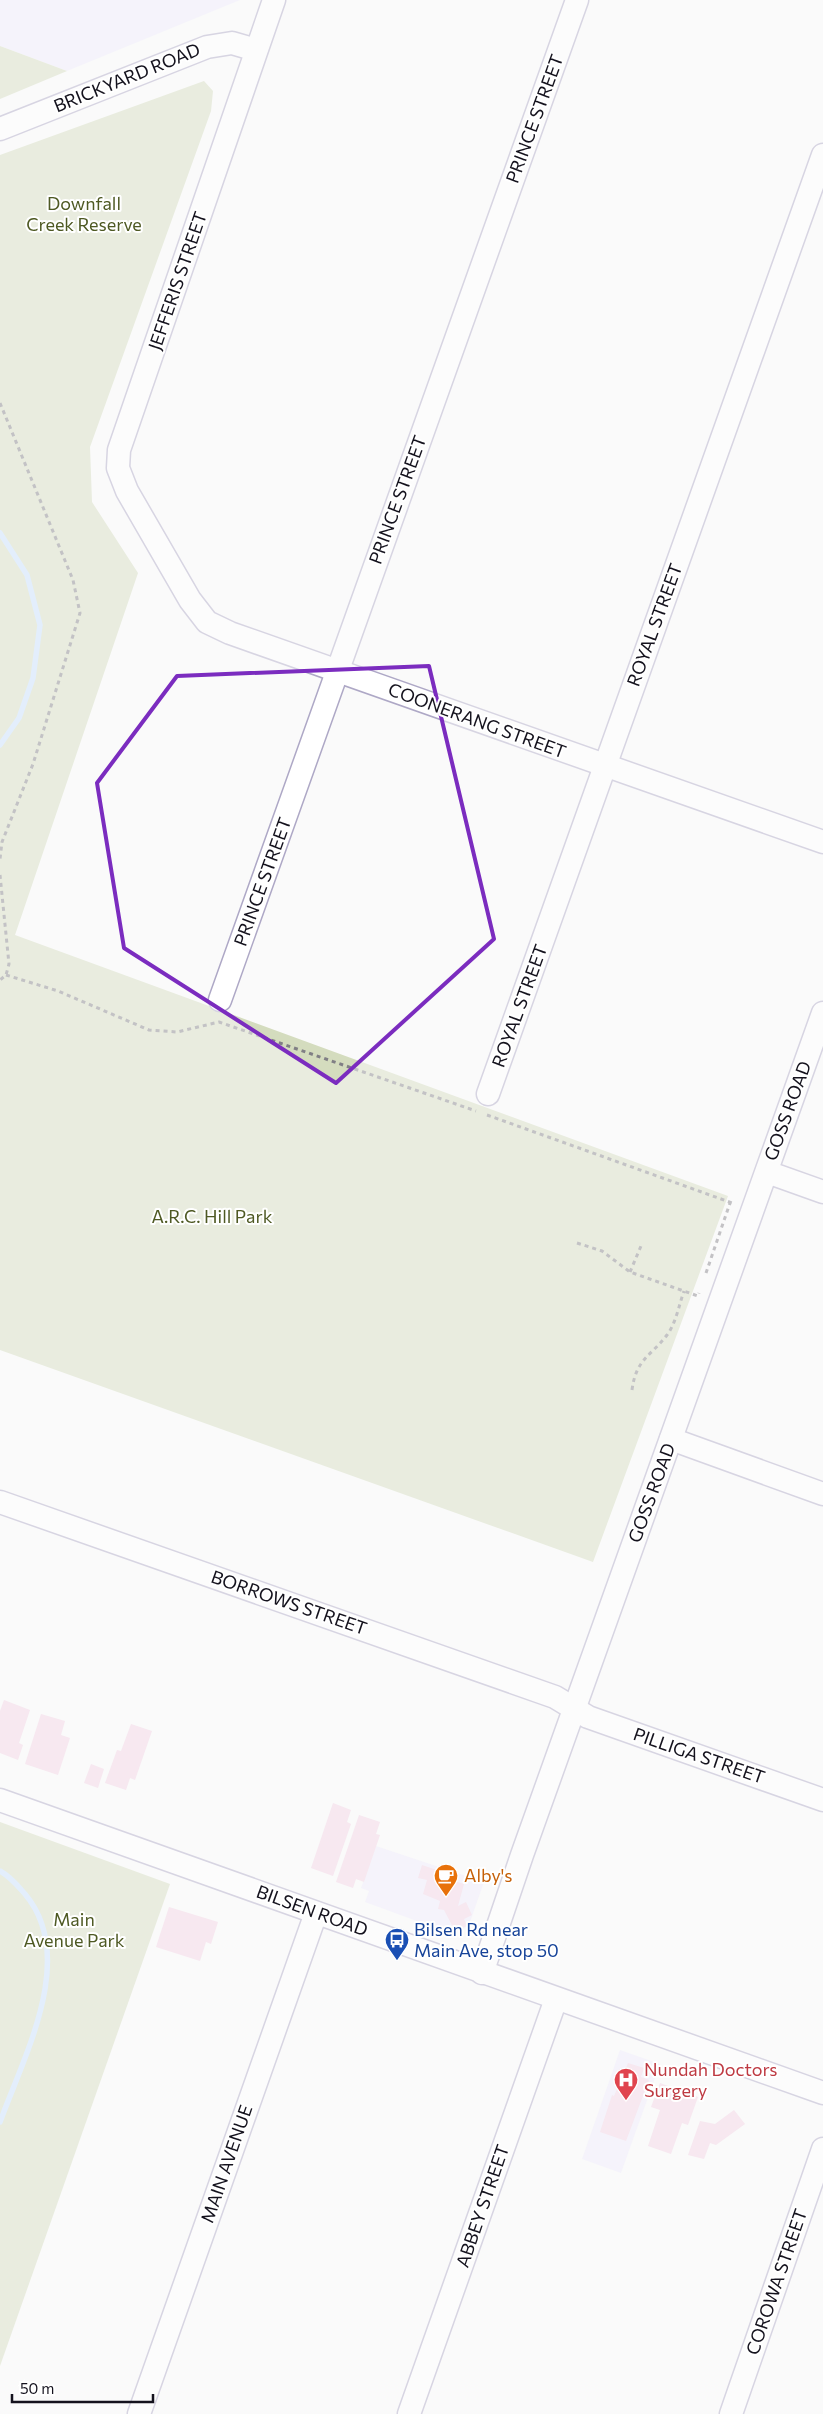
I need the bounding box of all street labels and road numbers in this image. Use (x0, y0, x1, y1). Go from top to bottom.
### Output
street label: BRICKYARD ROAD (50, 38, 203, 117)
street label: PRINCE STREET (501, 51, 568, 186)
street label: JEFFERIS STREET (143, 208, 211, 353)
street label: PRINCE STREET (364, 432, 431, 567)
street label: ROYAL STREET (622, 560, 686, 689)
street label: COONERANG STREET (385, 678, 569, 762)
street label: PRINCE STREET (229, 814, 296, 949)
street label: ROYAL STREET (487, 941, 551, 1070)
street label: GOSS ROAD (759, 1058, 815, 1163)
street label: GOSS ROAD (623, 1440, 679, 1545)
street label: BORROWS STREET (209, 1565, 370, 1639)
street label: PILLIGA STREET (631, 1722, 768, 1788)
street label: BILSEN ROAD (254, 1880, 371, 1940)
street label: MAIN AVENUE (196, 2102, 257, 2226)
street label: ABBEY STREET (451, 2141, 513, 2270)
street label: COROWA STREET (741, 2206, 811, 2358)

